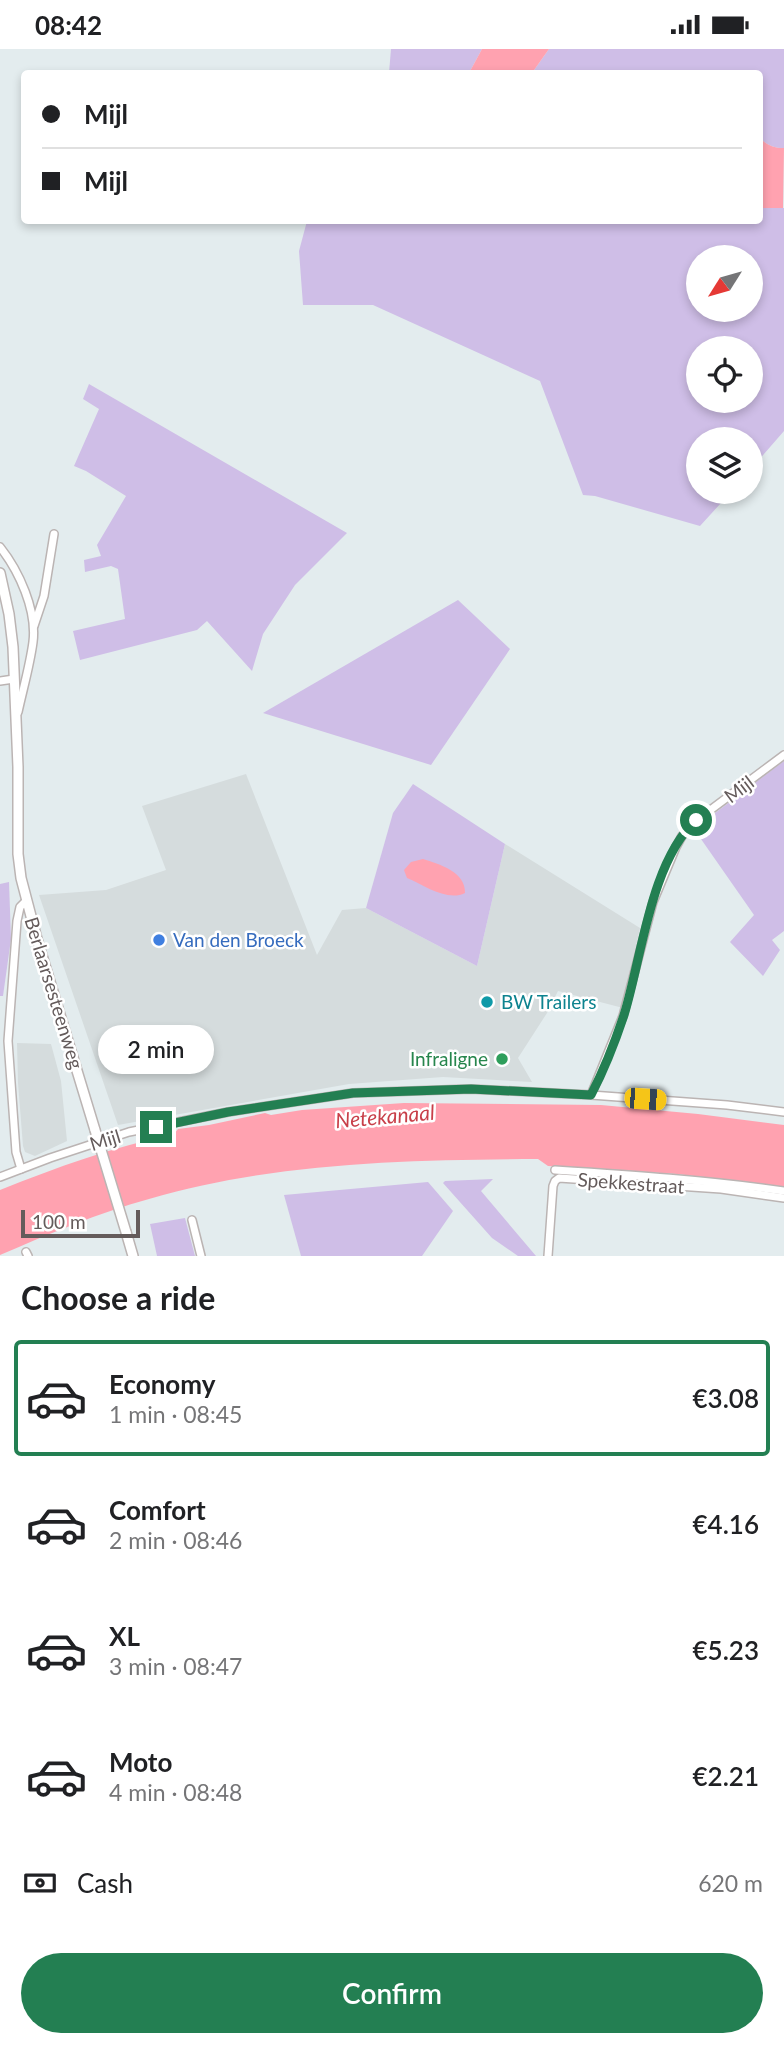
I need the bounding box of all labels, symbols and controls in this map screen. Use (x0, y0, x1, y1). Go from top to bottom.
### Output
text: 08:42 (35, 9, 102, 41)
text: Mijl (84, 98, 128, 130)
text: Mijl (84, 165, 128, 197)
north arrow (686, 245, 763, 322)
map controls (686, 245, 763, 504)
button: locate (686, 336, 763, 413)
button: layers (686, 427, 763, 504)
street label: Mijl (719, 770, 758, 807)
route start (680, 804, 712, 836)
street label: Berlaarsesteenweg (20, 914, 89, 1072)
place label: Van den Broeck (173, 928, 304, 951)
marker: Van den Broeck (151, 932, 167, 948)
place label: BW Trailers (501, 990, 596, 1013)
marker: BW Trailers (479, 994, 495, 1010)
callout: 2 min (98, 1025, 214, 1075)
text: 2 min (128, 1035, 184, 1063)
place label: Infraligne (410, 1047, 488, 1070)
marker: Infraligne (494, 1051, 510, 1067)
car (624, 1087, 667, 1111)
water label: Netekanaal (334, 1099, 436, 1132)
route end (140, 1111, 172, 1143)
street label: Mijl (87, 1124, 123, 1155)
street label: Spekkestraat (577, 1167, 685, 1198)
scale bar (21, 1207, 140, 1239)
text: 100 m (32, 1210, 86, 1233)
text: Choose a ride (21, 1278, 215, 1317)
icon: car (25, 1367, 88, 1430)
text: Economy (109, 1368, 215, 1400)
text: €3.08 (693, 1382, 759, 1414)
text: 1 min · 08:45 (109, 1400, 242, 1428)
icon: car (25, 1493, 88, 1556)
text: Comfort (109, 1494, 206, 1526)
text: €4.16 (693, 1508, 759, 1540)
text: 2 min · 08:46 (109, 1526, 242, 1554)
icon: car (25, 1619, 88, 1682)
text: XL (109, 1620, 140, 1652)
text: €5.23 (693, 1634, 759, 1666)
text: 3 min · 08:47 (109, 1652, 242, 1680)
icon: car (25, 1745, 88, 1808)
text: Moto (109, 1746, 172, 1778)
text: €2.21 (693, 1760, 759, 1792)
text: 4 min · 08:48 (109, 1778, 242, 1806)
icon: cash (21, 1864, 59, 1902)
text: Cash (77, 1867, 133, 1899)
text: 620 m (698, 1869, 763, 1897)
button: Confirm (21, 1953, 763, 2033)

